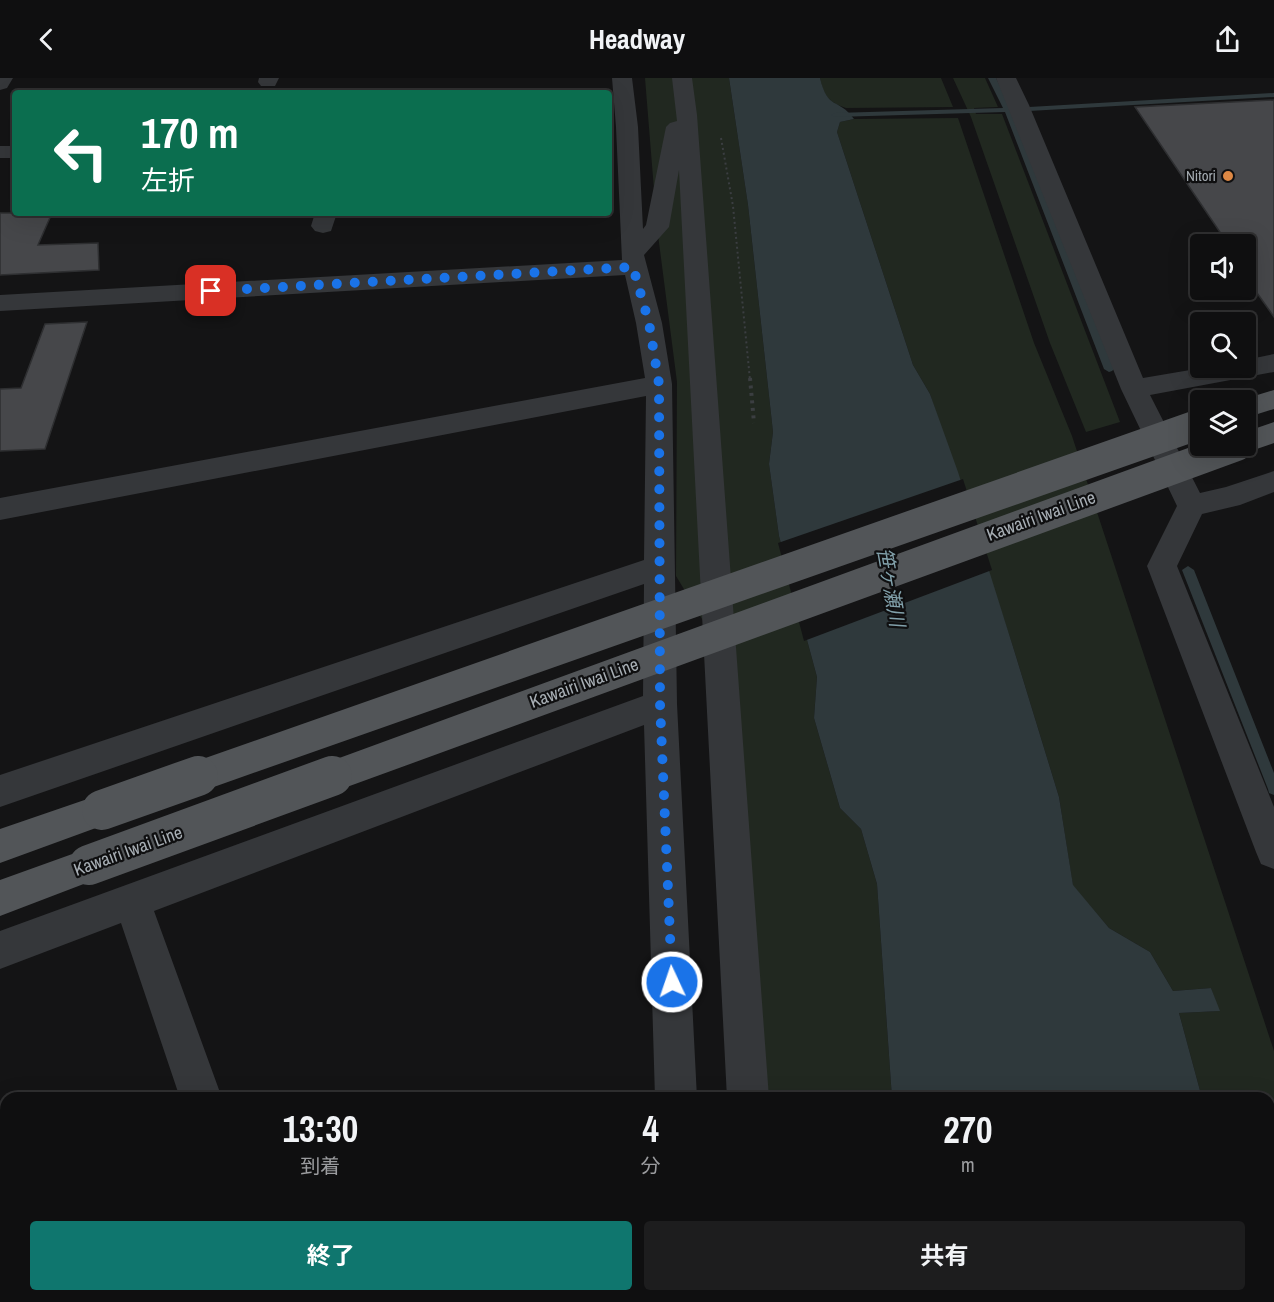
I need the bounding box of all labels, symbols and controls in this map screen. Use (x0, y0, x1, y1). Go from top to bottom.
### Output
text: Headway (589, 21, 685, 57)
icon: back (30, 23, 63, 56)
icon: share (1211, 23, 1244, 56)
text: 170 m (141, 105, 239, 161)
icon: left (42, 114, 120, 192)
text: 左折 (141, 162, 195, 198)
place label: Nitori (1186, 165, 1216, 186)
marker: Nitori (1221, 169, 1235, 183)
map controls (1190, 234, 1256, 456)
button: sound (1190, 234, 1256, 300)
pin (185, 265, 236, 316)
icon: arrive (194, 274, 227, 307)
button: search (1190, 312, 1256, 378)
button: layers (1190, 390, 1256, 456)
street label: Kawairi Iwai Line (983, 484, 1099, 547)
water label: 笹ヶ瀬川 (871, 545, 912, 631)
street label: Kawairi Iwai Line (526, 651, 642, 714)
street label: Kawairi Iwai Line (70, 819, 186, 882)
position arrow (640, 950, 704, 1014)
text: 13:30 (283, 1105, 358, 1153)
text: 4 (642, 1105, 659, 1153)
text: 270 (943, 1106, 992, 1154)
text: m (961, 1151, 975, 1178)
text: 到着 (300, 1152, 340, 1179)
text: 分 (641, 1152, 661, 1179)
button: 終了 (30, 1221, 632, 1290)
button: 共有 (644, 1221, 1245, 1290)

